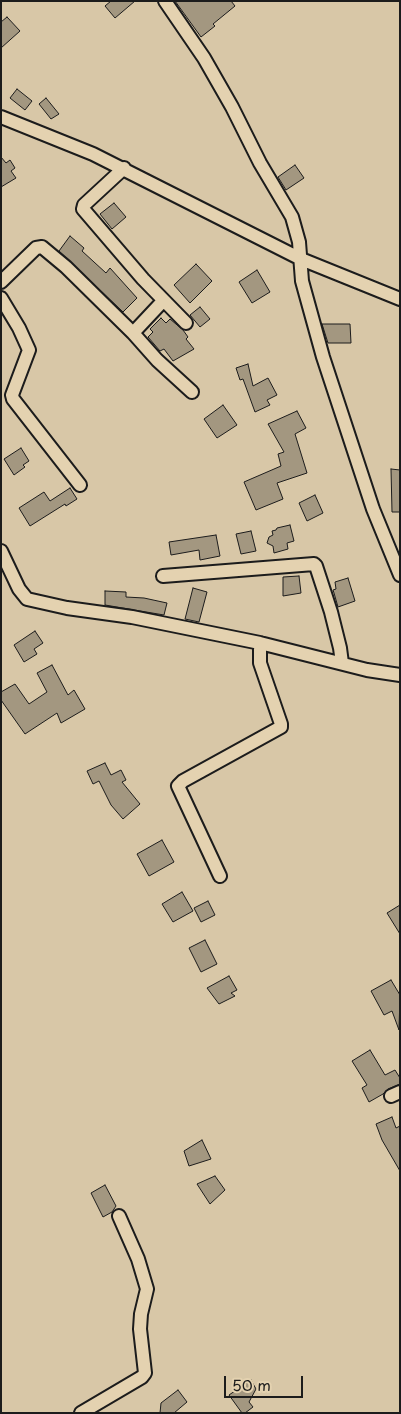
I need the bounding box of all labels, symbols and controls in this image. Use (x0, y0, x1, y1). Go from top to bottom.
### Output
scale bar (226, 1366, 305, 1398)
text: 50 m (232, 1373, 271, 1396)

